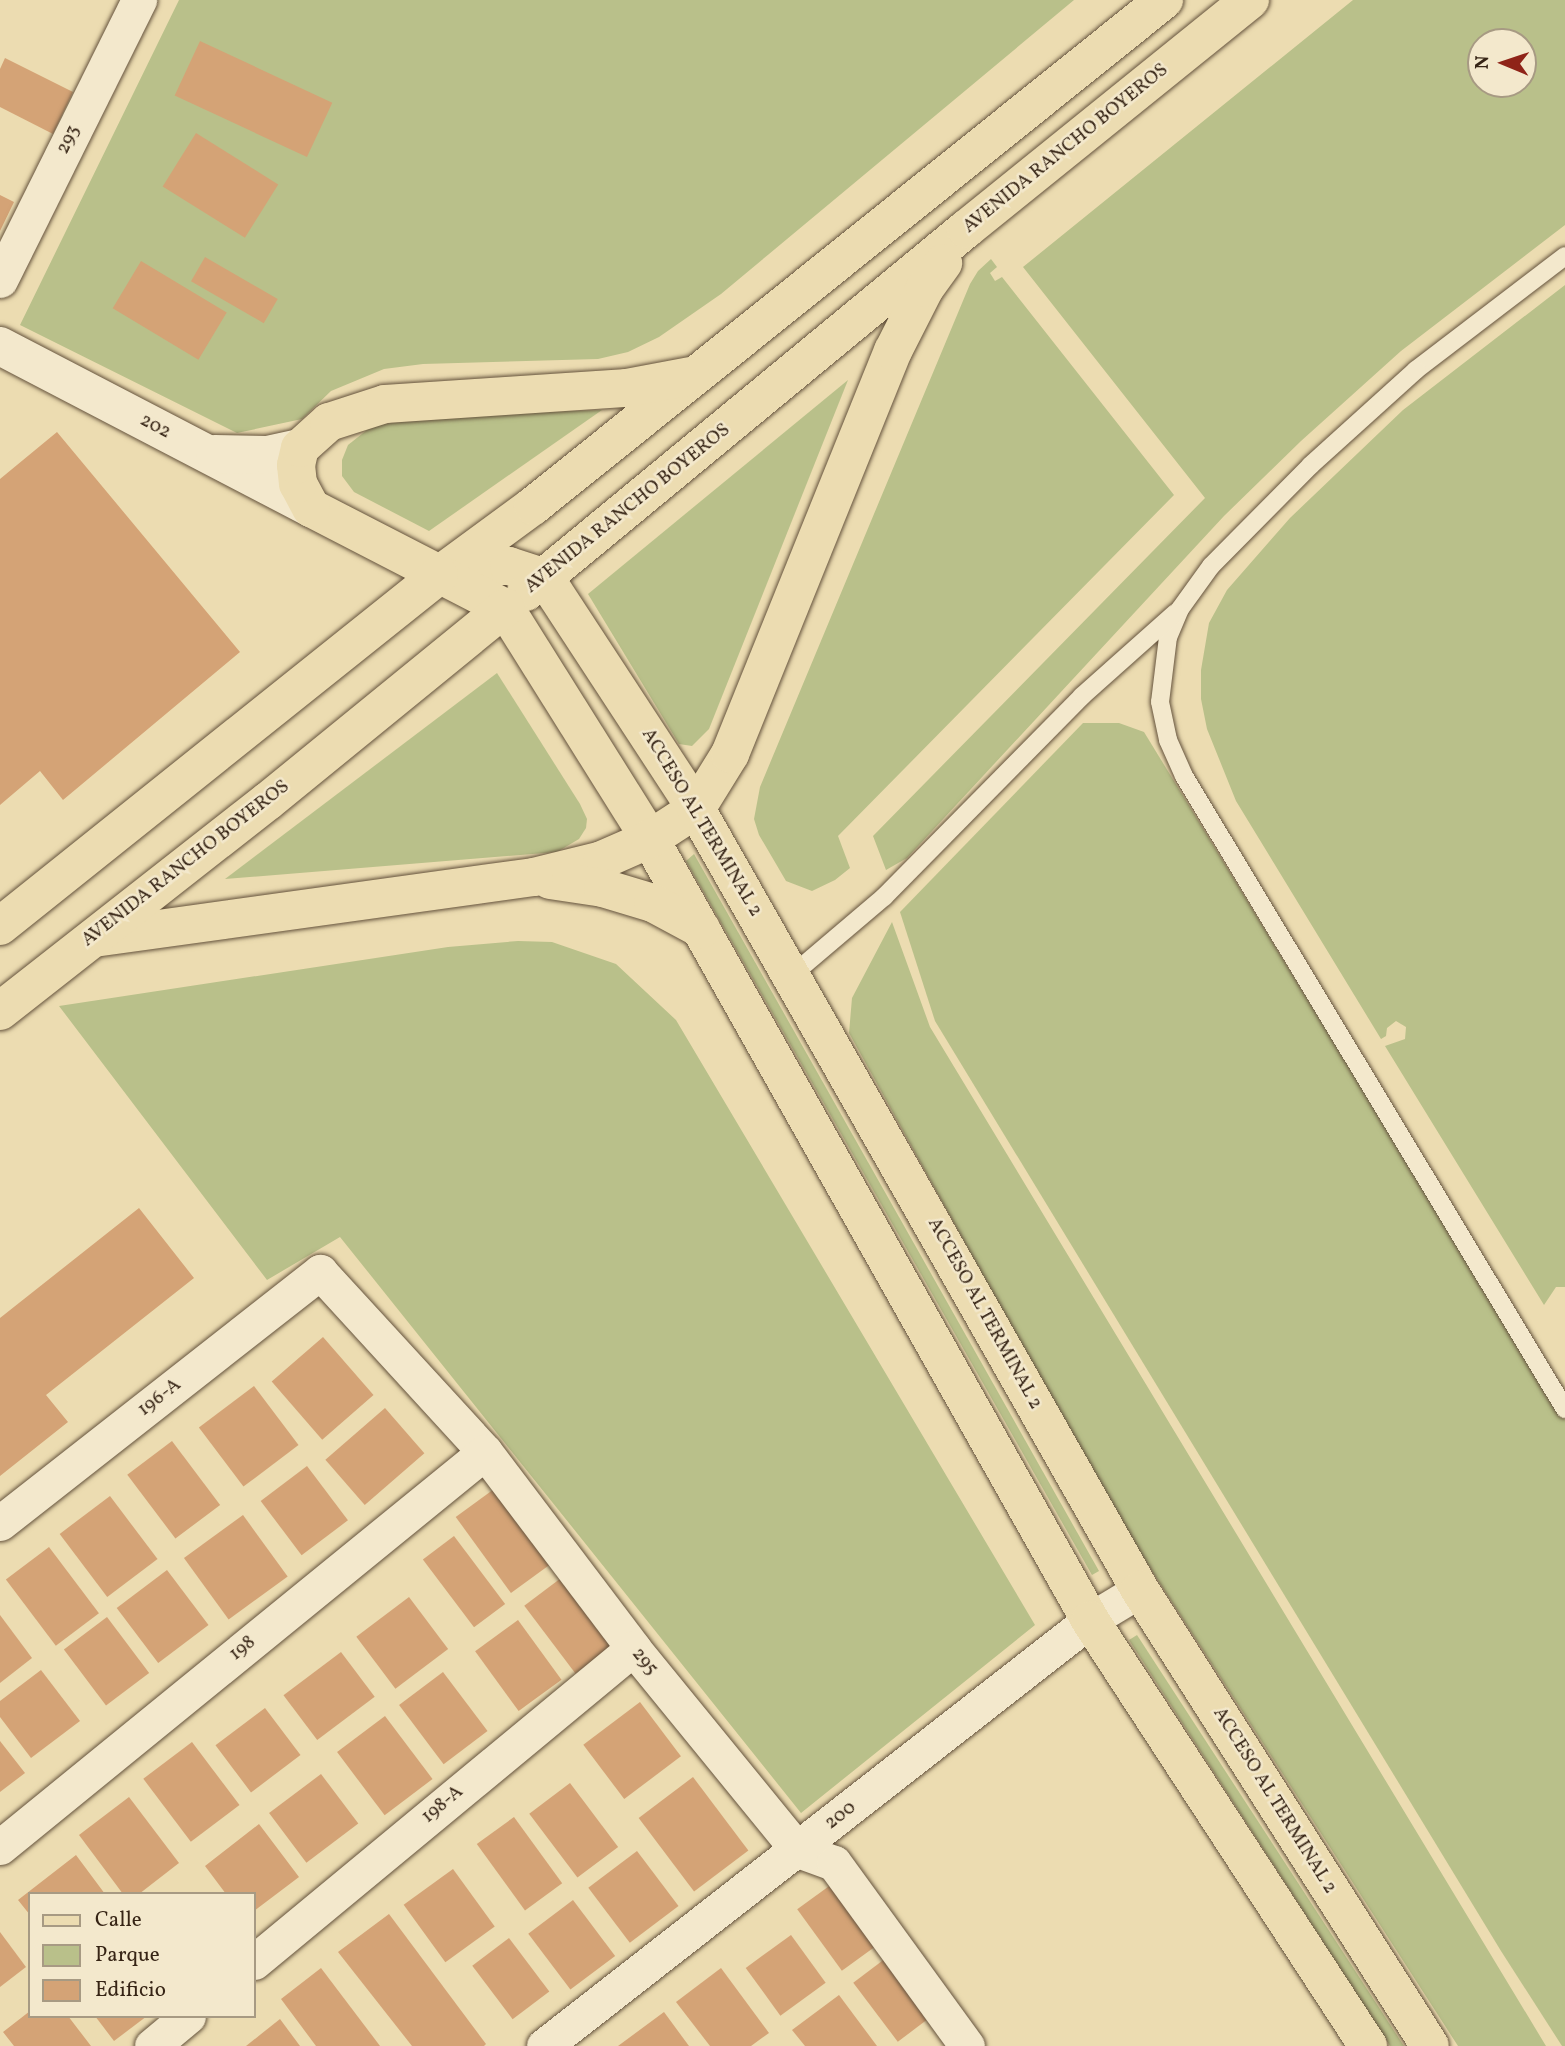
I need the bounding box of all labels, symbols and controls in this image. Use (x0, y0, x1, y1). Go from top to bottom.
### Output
north arrow (1467, 28, 1537, 98)
text: N (1470, 55, 1496, 70)
street label: AVENIDA RANCHO BOYEROS (959, 59, 1173, 239)
street label: 293 (52, 122, 86, 158)
street label: 202 (136, 410, 174, 444)
street label: AVENIDA RANCHO BOYEROS (521, 419, 735, 599)
street label: ACCESO AL TERMINAL 2 (636, 725, 766, 921)
street label: AVENIDA RANCHO BOYEROS (78, 776, 294, 952)
street label: ACCESO AL TERMINAL 2 (922, 1214, 1046, 1414)
street label: 196-A (134, 1374, 186, 1422)
street label: 198 (225, 1632, 261, 1666)
street label: 295 (626, 1644, 662, 1680)
street label: ACCESO AL TERMINAL 2 (1207, 1703, 1341, 1899)
street label: 198-A (418, 1781, 468, 1829)
street label: 200 (821, 1797, 861, 1835)
legend (28, 1892, 256, 2018)
text: Calle (95, 1906, 142, 1935)
text: Parque (95, 1941, 160, 1970)
text: Edificio (95, 1976, 166, 2005)

